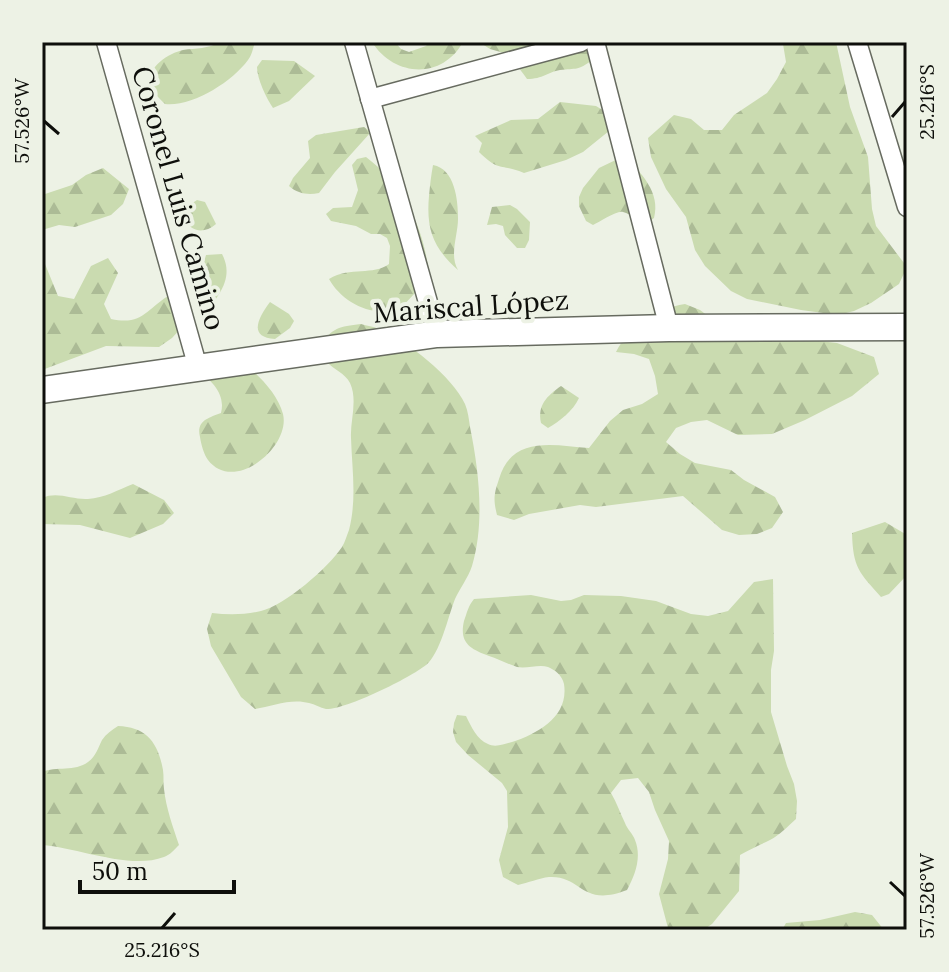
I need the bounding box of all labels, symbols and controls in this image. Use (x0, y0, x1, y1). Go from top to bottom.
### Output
street label: Coronel Luis Camino (124, 62, 234, 334)
text: 25.216°S (914, 64, 939, 140)
text: 57.526°W (9, 77, 34, 164)
street label: Mariscal López (372, 281, 570, 331)
scale bar (80, 844, 234, 894)
text: 57.526°W (914, 852, 939, 939)
text: 50 m (92, 856, 148, 887)
text: 25.216°S (124, 937, 200, 962)

